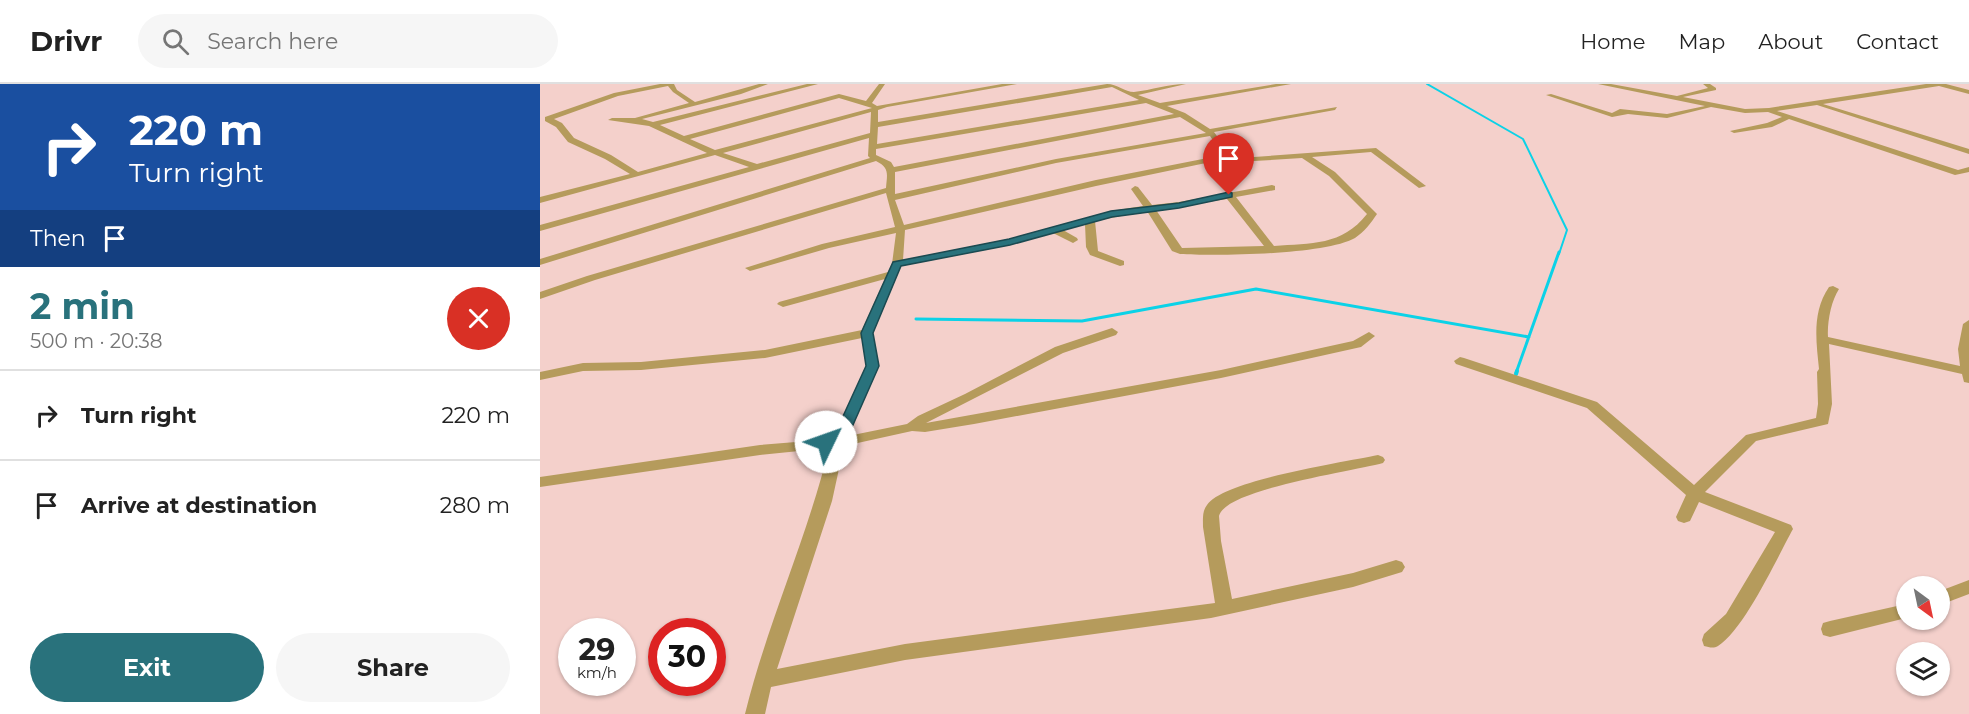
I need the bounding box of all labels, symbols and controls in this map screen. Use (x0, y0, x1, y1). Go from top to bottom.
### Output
search box (138, 14, 558, 68)
text: Drivr (30, 24, 102, 58)
icon: search (159, 25, 192, 58)
text: Search here (207, 28, 338, 55)
text: Home (1580, 29, 1645, 54)
text: Map (1678, 29, 1725, 54)
text: About (1758, 29, 1823, 54)
text: Contact (1856, 29, 1939, 54)
text: 220 m (129, 104, 263, 156)
icon: right (30, 108, 108, 186)
pin (1203, 133, 1254, 195)
icon: arrive (1212, 142, 1245, 175)
text: Turn right (129, 156, 264, 189)
icon: arrive (98, 222, 131, 255)
text: Then (30, 225, 86, 252)
text: 2 min (30, 284, 135, 328)
button: close (447, 287, 510, 350)
text: 500 m · 20:38 (30, 329, 163, 353)
icon: right (30, 399, 63, 432)
text: Turn right (81, 402, 196, 429)
text: 220 m (441, 402, 510, 429)
position arrow (794, 410, 858, 474)
icon: arrive (30, 489, 63, 522)
text: Arrive at destination (81, 492, 317, 519)
text: 280 m (440, 492, 510, 519)
north arrow (1896, 576, 1950, 630)
map controls (1896, 576, 1950, 696)
speed limit sign: 30 (648, 618, 726, 696)
text: 29 (579, 631, 615, 668)
button: Exit (30, 633, 264, 702)
button: Share (276, 633, 510, 702)
button: layers (1896, 642, 1950, 696)
text: km/h (577, 663, 617, 682)

